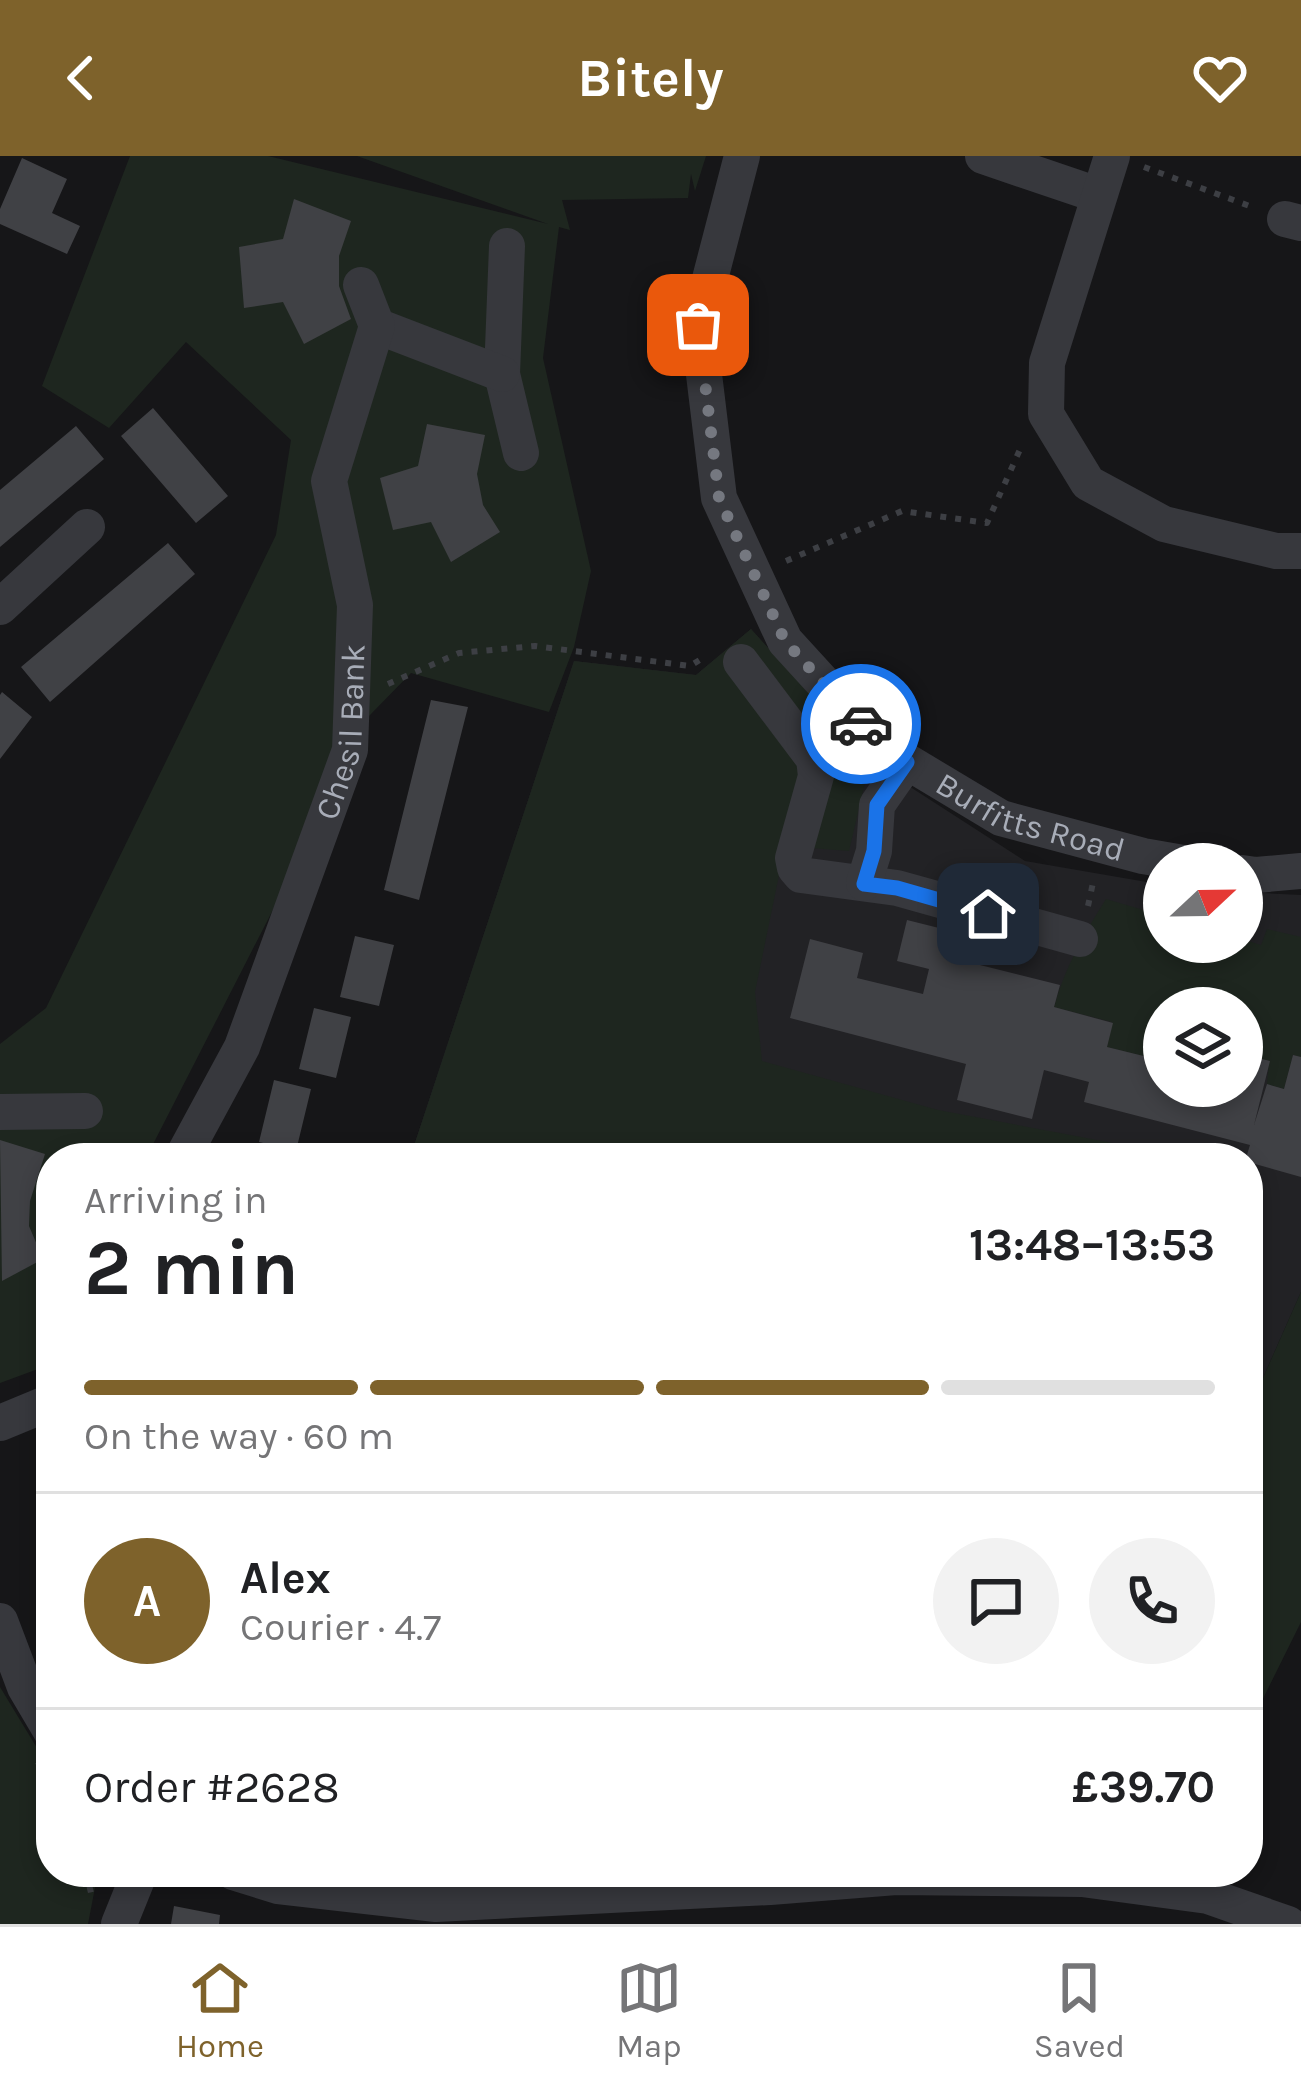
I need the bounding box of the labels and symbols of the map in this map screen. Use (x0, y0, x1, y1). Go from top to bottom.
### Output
pin (647, 274, 749, 376)
street label: Chesil Bank (307, 643, 373, 825)
courier (801, 664, 921, 784)
street label: Burfitts Road (929, 764, 1129, 869)
north arrow (1143, 843, 1263, 963)
pin (937, 863, 1039, 965)

